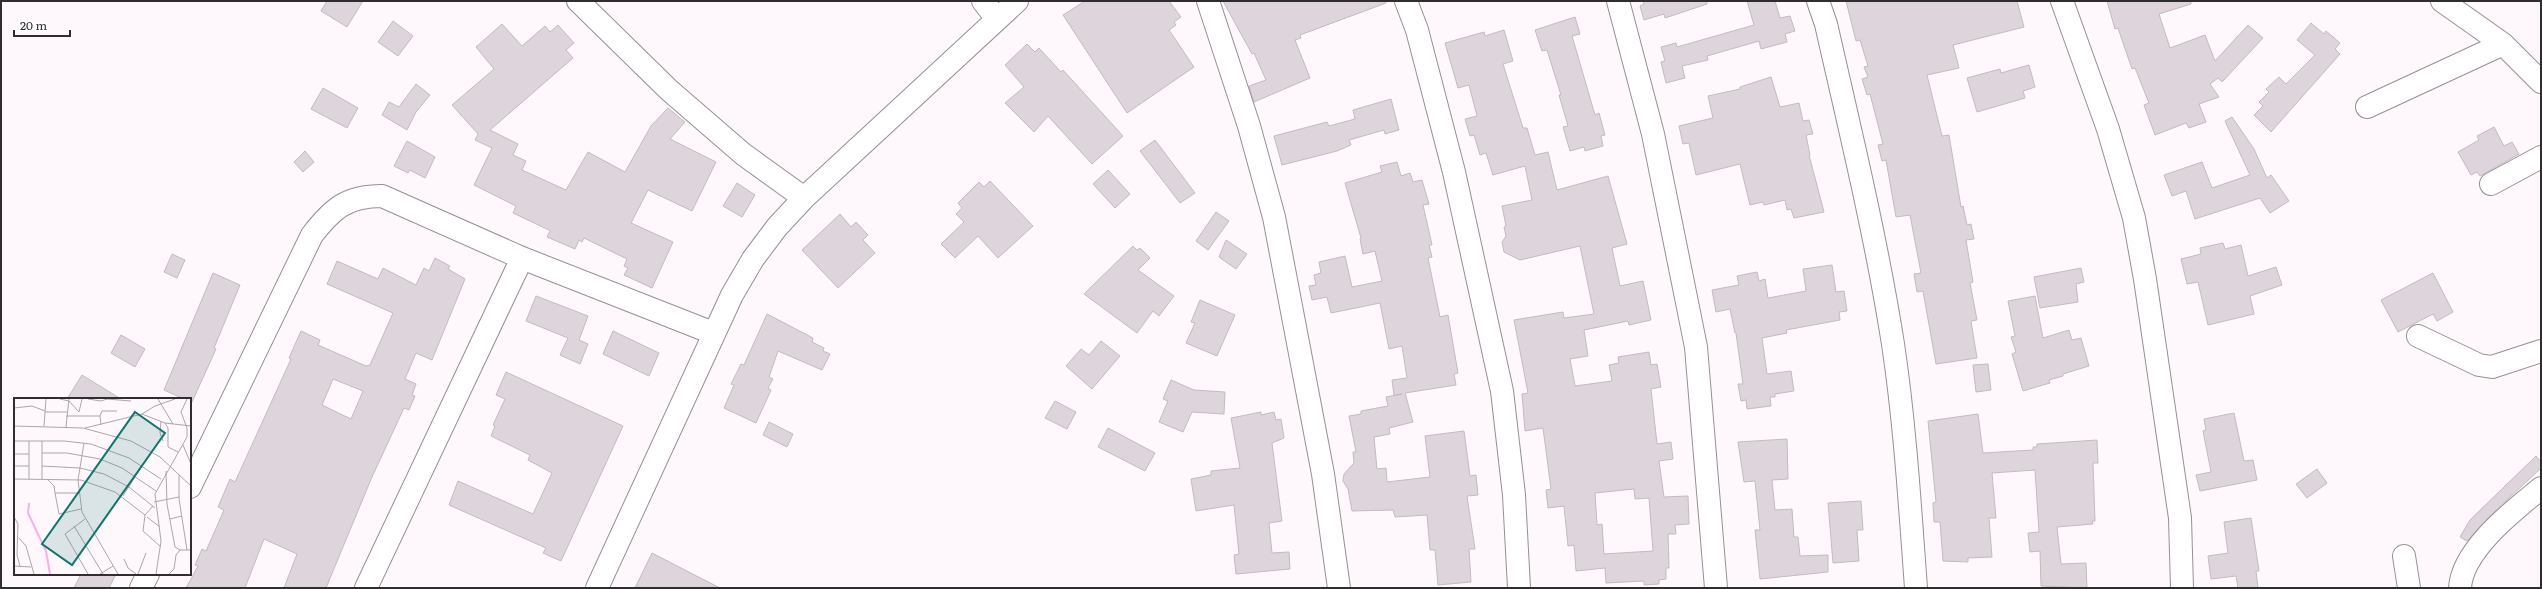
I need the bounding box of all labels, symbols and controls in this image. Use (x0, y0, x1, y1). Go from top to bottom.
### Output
scale bar (14, 12, 70, 38)
text: 20 m (20, 16, 47, 34)
inset map (14, 398, 191, 575)

